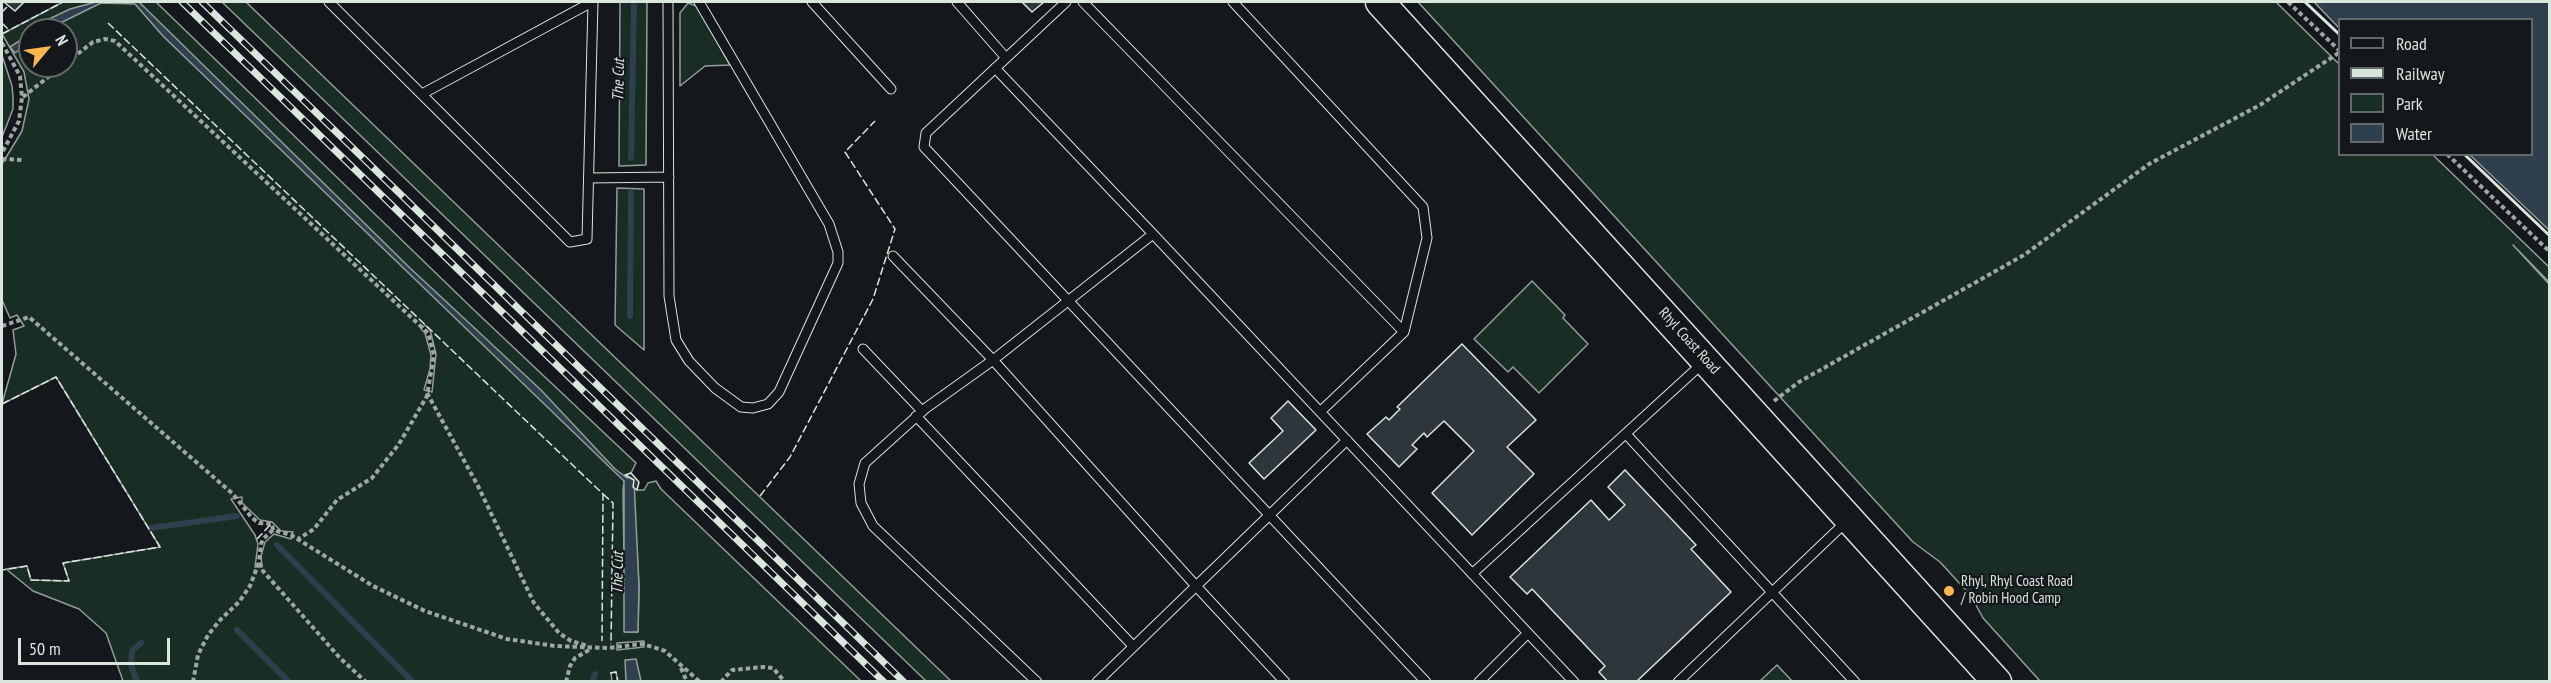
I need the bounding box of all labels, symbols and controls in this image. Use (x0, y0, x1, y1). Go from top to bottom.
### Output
north arrow (18, 18, 78, 78)
legend (2338, 18, 2533, 156)
text: N (51, 32, 73, 49)
text: Road (2396, 32, 2427, 55)
water label: The Cut (609, 59, 629, 101)
text: Railway (2396, 62, 2445, 85)
text: Park (2396, 92, 2423, 115)
text: Water (2396, 122, 2432, 145)
street label: Rhyl Coast Road (1655, 304, 1723, 378)
water label: The Cut (608, 552, 628, 594)
place label: Rhyl, Rhyl Coast Road / Robin Hood Camp (1961, 573, 2073, 608)
marker: Rhyl, Rhyl Coast Road / Robin Hood Camp (1942, 584, 1956, 598)
scale bar (21, 626, 172, 664)
text: 50 m (29, 637, 61, 660)

